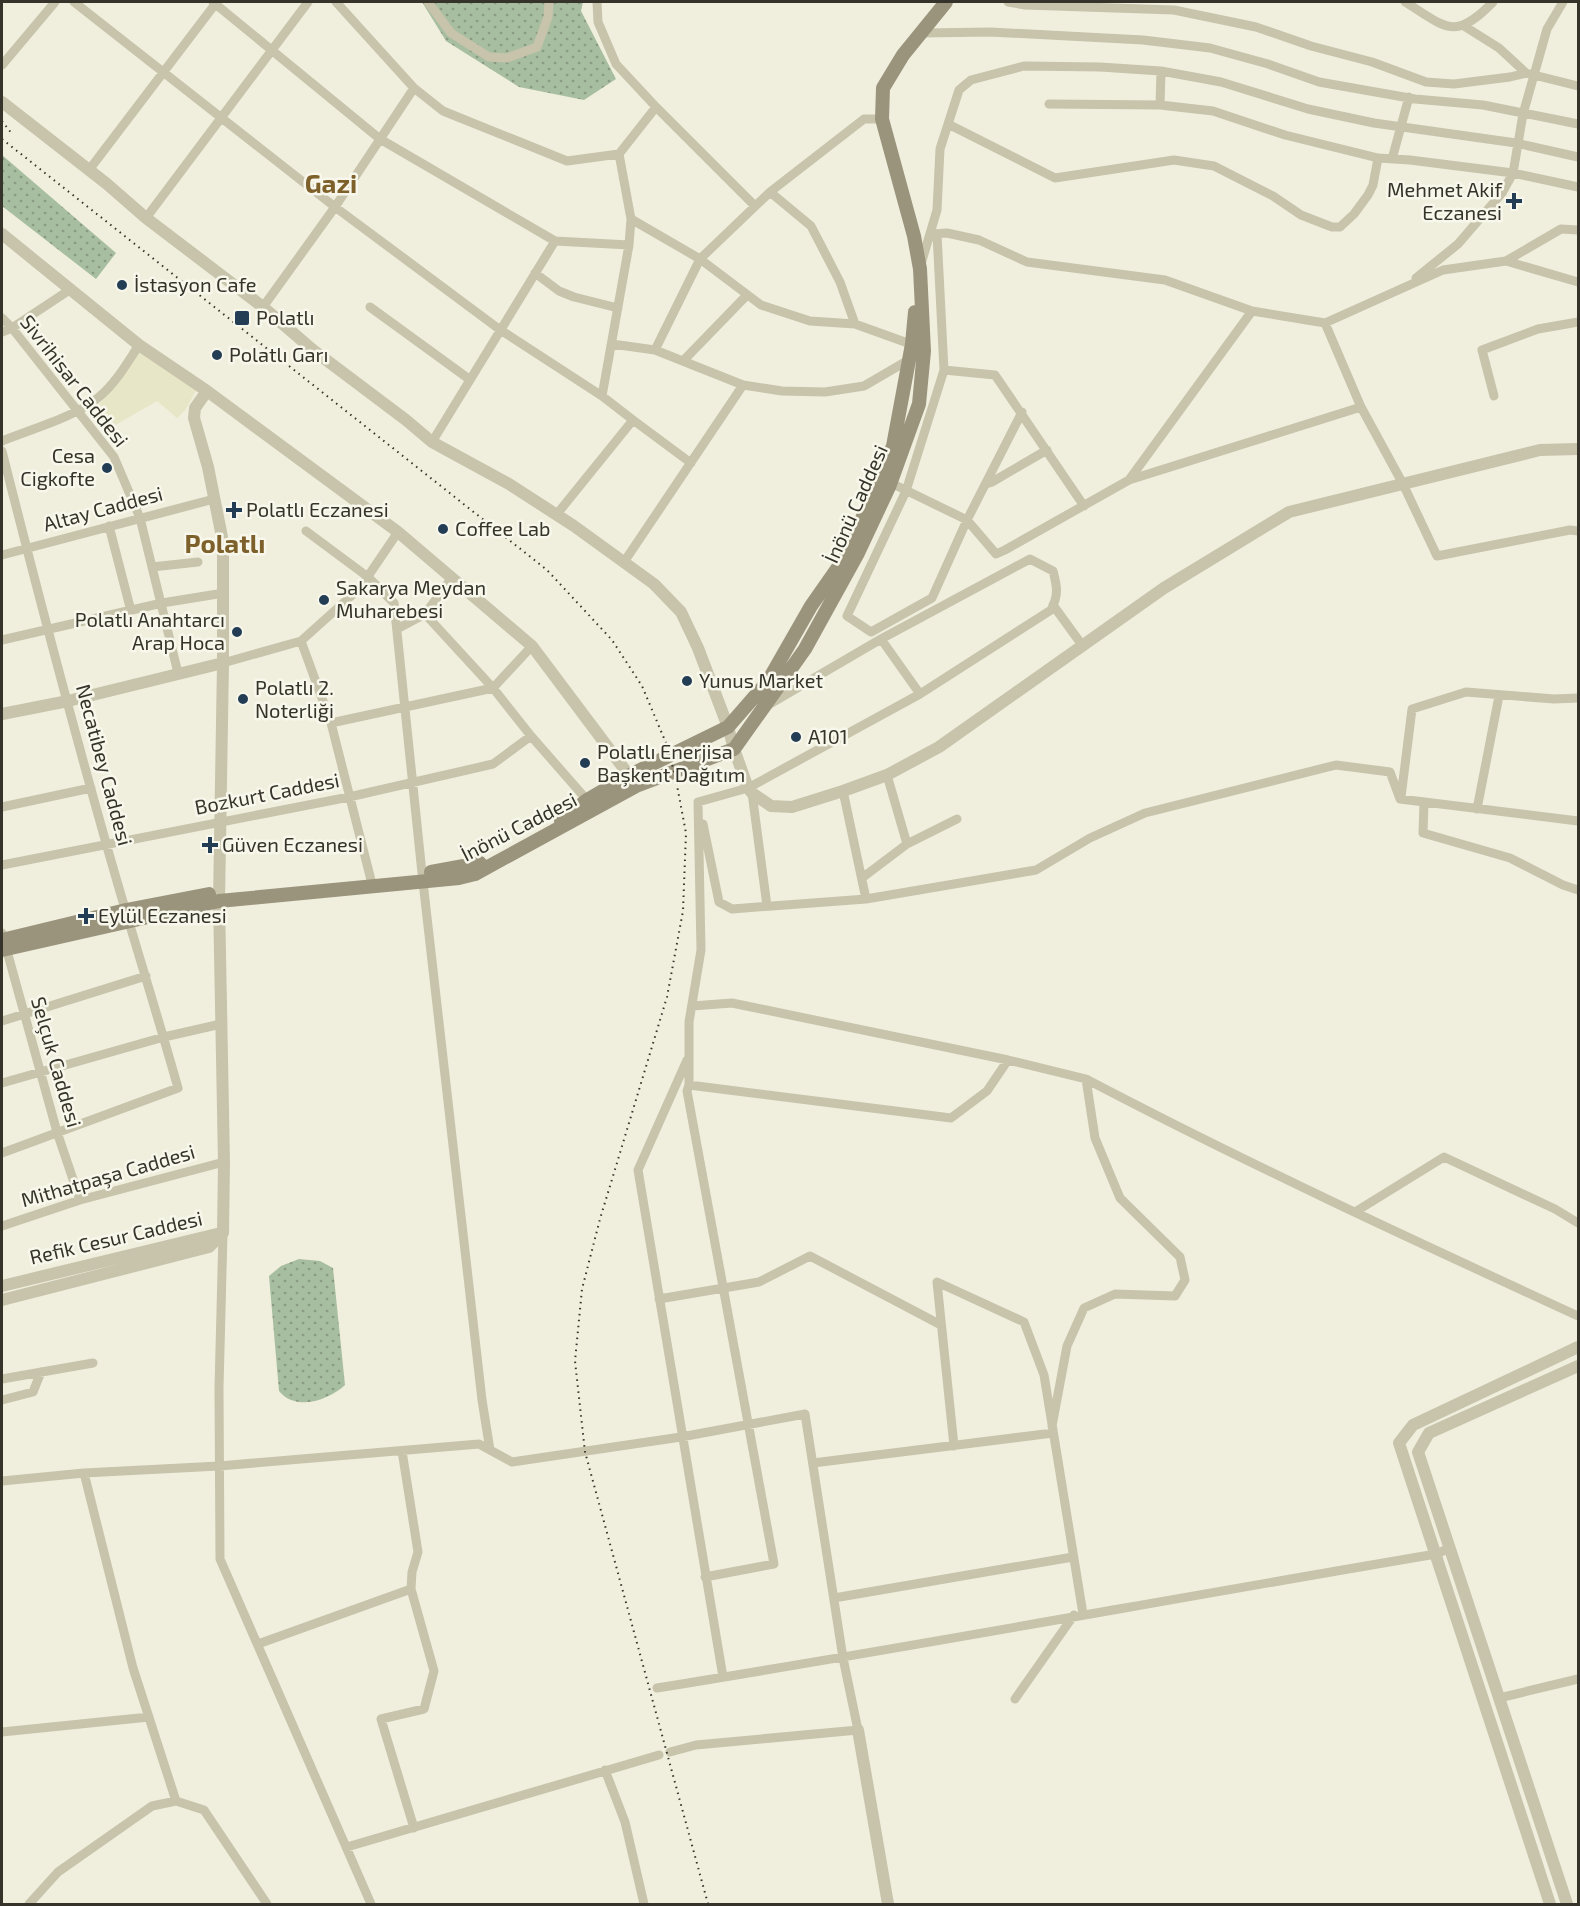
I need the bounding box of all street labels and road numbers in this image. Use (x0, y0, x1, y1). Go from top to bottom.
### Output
street label: Sivrihisar Caddesi (16, 310, 134, 451)
street label: İnönü Caddesi (818, 441, 892, 566)
street label: Altay Caddesi (40, 481, 165, 535)
street label: Necatibey Caddesi (72, 681, 138, 848)
street label: Bozkurt Caddesi (192, 767, 341, 819)
street label: İnönü Caddesi (457, 787, 581, 866)
street label: Selçuk Caddesi (26, 994, 87, 1130)
street label: Mithatpaşa Caddesi (18, 1139, 198, 1212)
street label: Refik Cesur Caddesi (27, 1205, 204, 1269)

